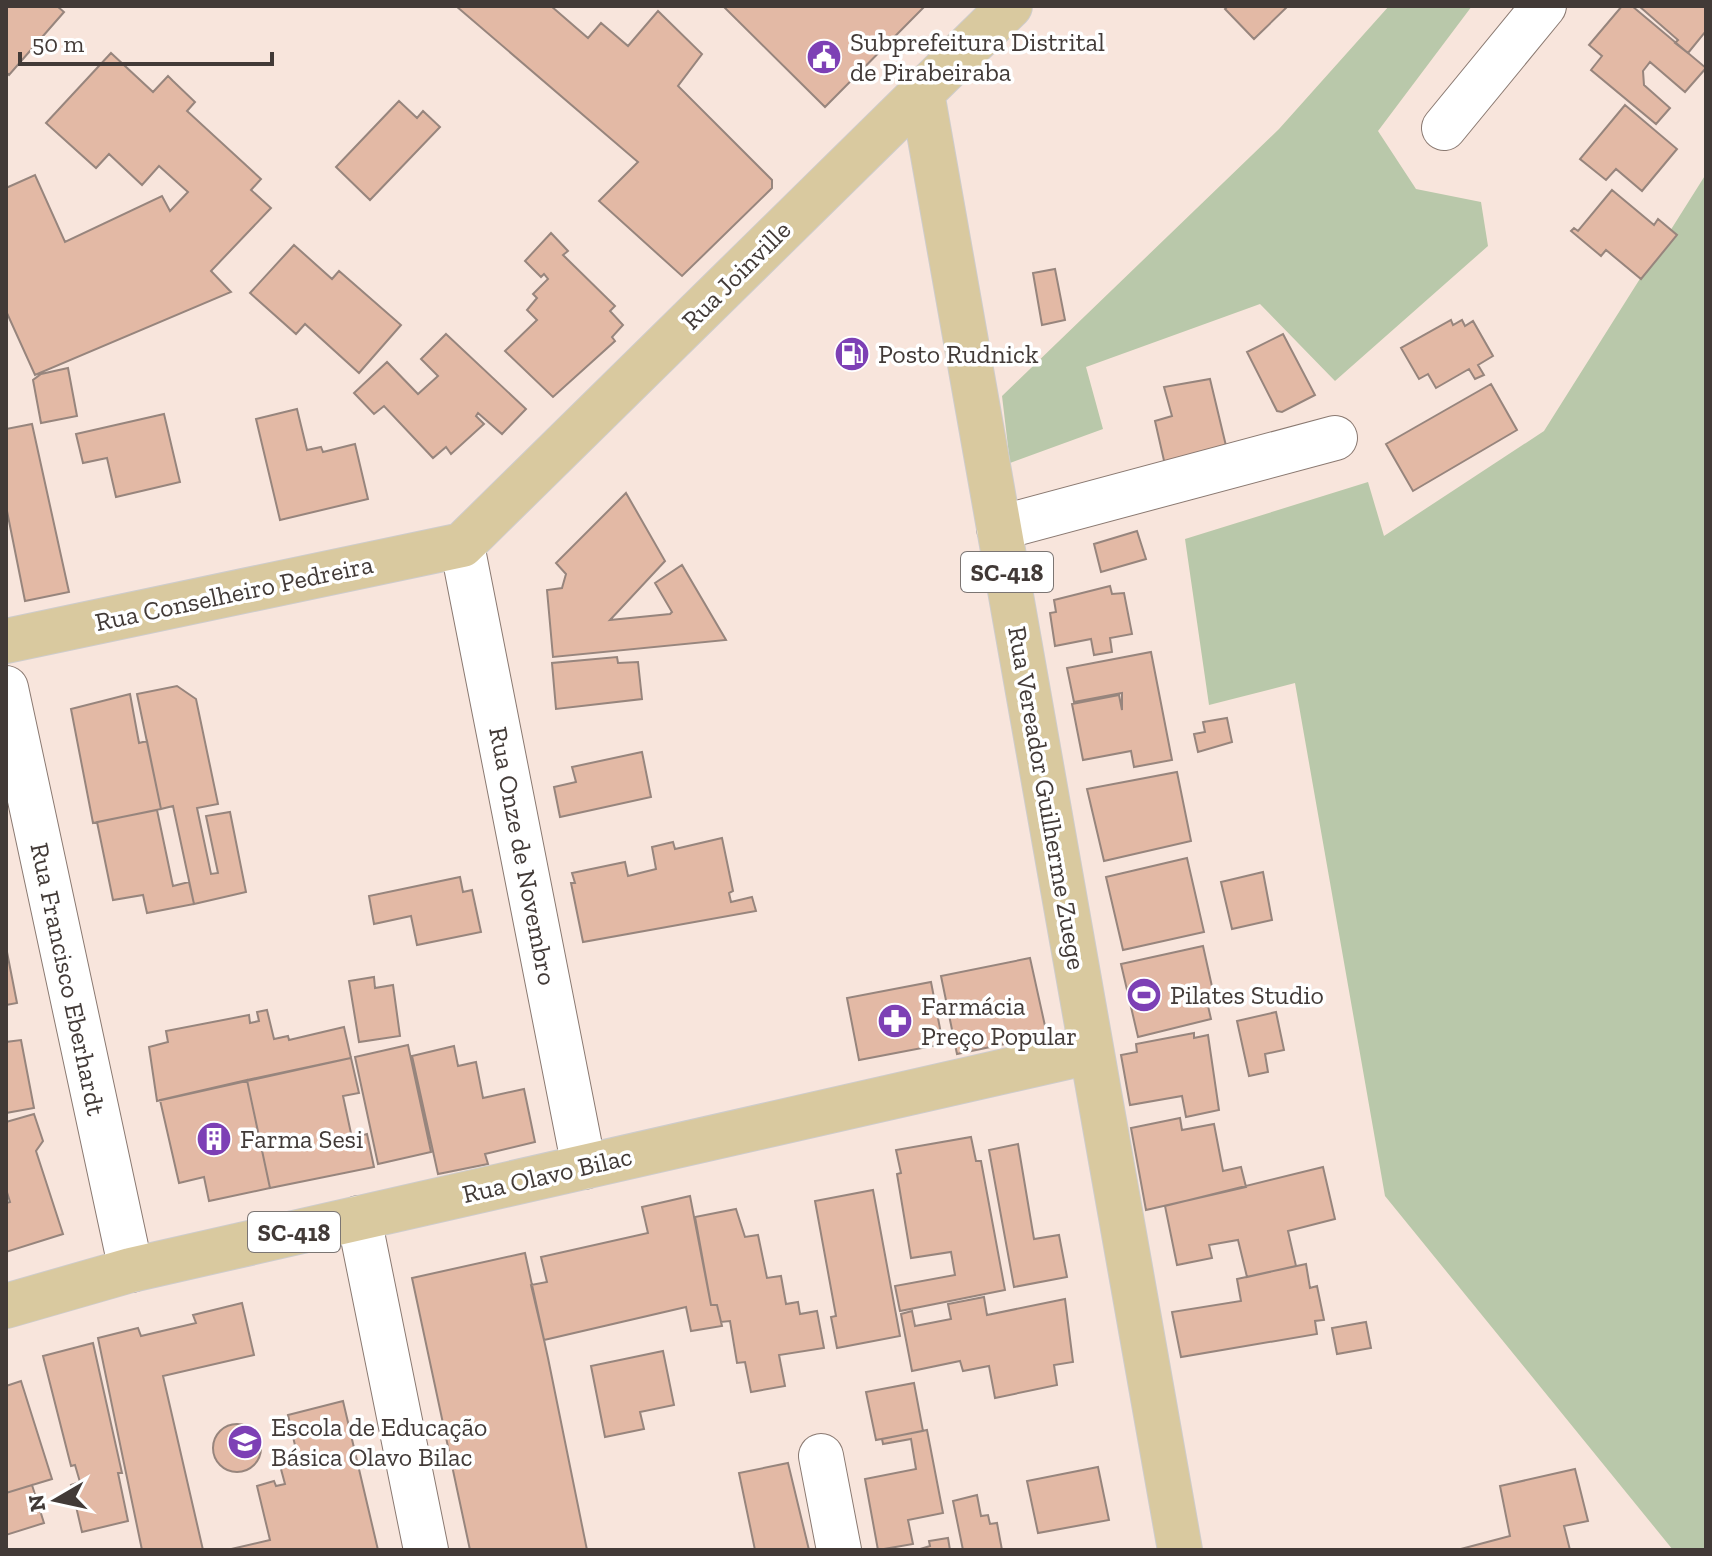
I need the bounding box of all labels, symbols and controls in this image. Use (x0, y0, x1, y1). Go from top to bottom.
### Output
scale bar (20, 16, 272, 66)
place label: Subprefeitura Distrital de Pirabeiraba (850, 26, 1105, 88)
text: 50 m (32, 29, 85, 58)
public building icon: Subprefeitura Distrital de Pirabeiraba (805, 38, 843, 76)
street label: Rua Joinville (675, 214, 797, 336)
fuel station icon: Posto Rudnick (833, 335, 871, 373)
place label: Posto Rudnick (878, 338, 1039, 370)
street label: Rua Conselheiro Pedreira (92, 548, 376, 638)
road number: SC-418 (961, 552, 1053, 592)
street label: Rua Vereador Guilherme Zuege (1001, 624, 1093, 972)
street label: Rua Onze de Novembro (482, 724, 564, 988)
street label: Rua Francisco Eberhardt (23, 840, 113, 1119)
sports icon: Pilates Studio (1125, 976, 1163, 1014)
place label: Pilates Studio (1170, 979, 1324, 1011)
place label: Farmácia Preço Popular (921, 990, 1077, 1052)
pharmacy icon: Farmácia Preço Popular (876, 1002, 914, 1040)
building icon: Farma Sesi (195, 1120, 233, 1158)
place label: Farma Sesi (240, 1123, 363, 1155)
street label: Rua Olavo Bilac (459, 1140, 635, 1210)
road number: SC-418 (248, 1212, 340, 1252)
place label: Escola de Educação Básica Olavo Bilac (271, 1411, 487, 1473)
school or university icon: Escola de Educação Básica Olavo Bilac (226, 1423, 264, 1461)
north arrow (16, 1460, 96, 1540)
text: N (22, 1492, 51, 1513)

